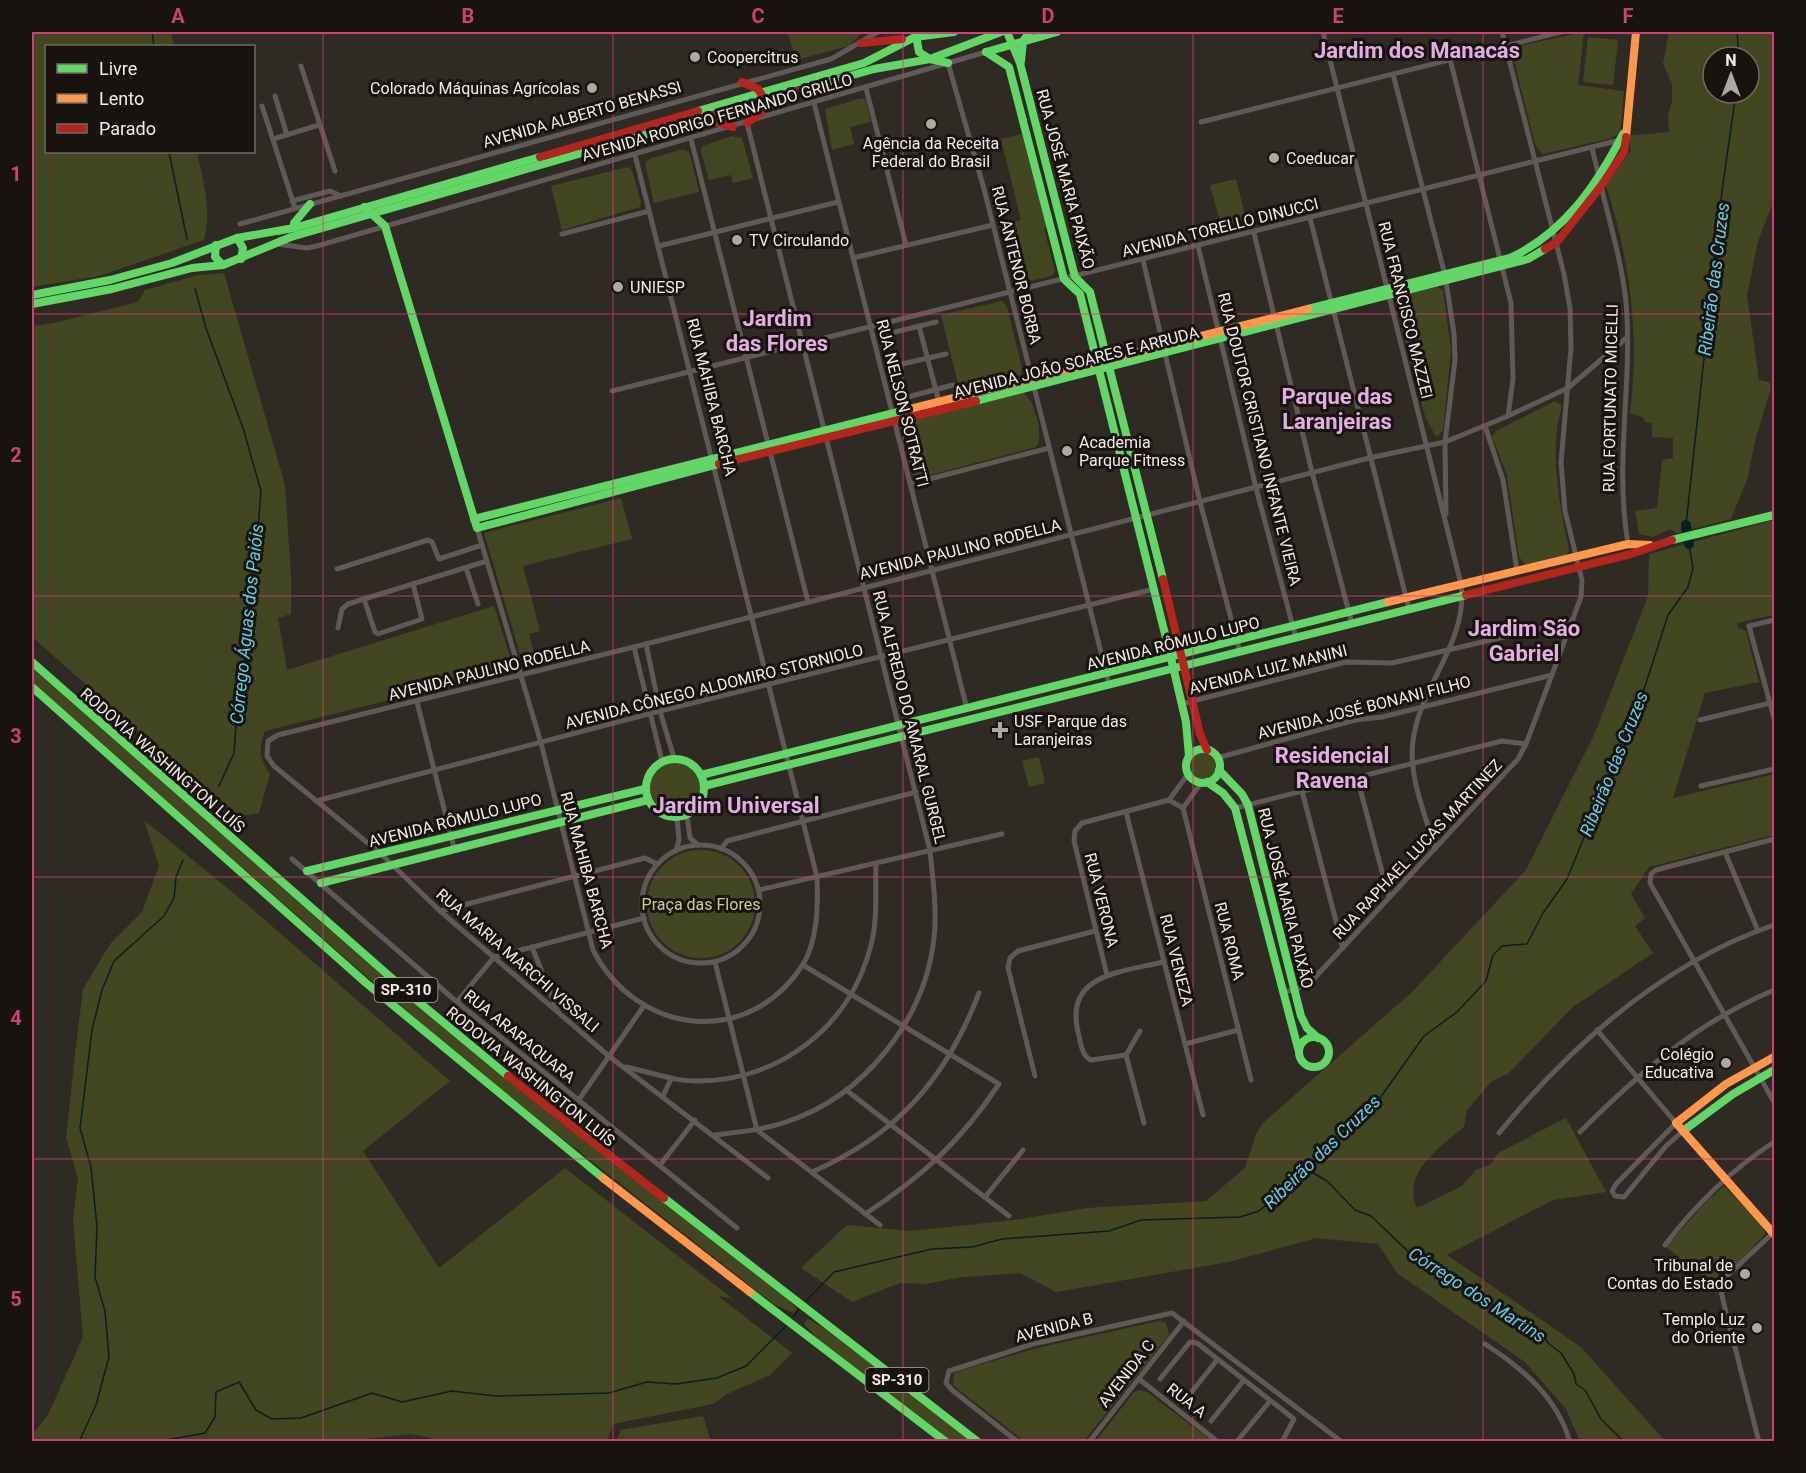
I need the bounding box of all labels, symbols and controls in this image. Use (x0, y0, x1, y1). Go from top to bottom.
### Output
text: A (171, 4, 185, 28)
text: B (462, 4, 474, 28)
text: C (751, 4, 765, 28)
text: D (1042, 4, 1055, 28)
text: E (1332, 4, 1344, 28)
text: F (1623, 4, 1634, 28)
district label: Jardim dos Manacás (1314, 38, 1520, 63)
legend (45, 45, 255, 153)
north arrow (1701, 45, 1761, 105)
place label: Coopercitrus (707, 48, 798, 67)
marker: Coopercitrus (688, 50, 702, 64)
text: N (1725, 51, 1737, 70)
text: Livre (99, 58, 137, 79)
street label: AVENIDA RODRIGO FERNANDO GRILLO (580, 70, 855, 165)
street label: AVENIDA ALBERTO BENASSI (481, 77, 684, 152)
place label: Colorado Máquinas Agrícolas (370, 79, 580, 98)
marker: Colorado Máquinas Agrícolas (585, 81, 599, 95)
street label: RUA JOSÉ MARIA PAIXÃO (1032, 87, 1100, 271)
text: Lento (99, 88, 144, 109)
marker: Agência da Receita Federal do Brasil (924, 117, 938, 131)
text: Parado (99, 118, 156, 139)
place label: Agência da Receita Federal do Brasil (863, 134, 999, 171)
place label: Coeducar (1286, 149, 1355, 168)
marker: Coeducar (1267, 151, 1281, 165)
text: 1 (10, 162, 22, 186)
street label: RUA ANTENOR BORBA (988, 184, 1045, 347)
street label: AVENIDA TORELLO DINUCCI (1120, 194, 1320, 261)
water label: Ribeirão das Cruzes (1694, 201, 1733, 357)
street label: RUA FRANCISCO MAZZEI (1374, 220, 1437, 401)
place label: TV Circulando (749, 231, 849, 250)
marker: TV Circulando (730, 233, 744, 247)
place label: UNIESP (630, 278, 685, 297)
marker: UNIESP (611, 280, 625, 294)
street label: RUA DOUTOR CRISTIANO INFANTE VIEIRA (1214, 291, 1305, 588)
street label: RUA FORTUNATO MICELLI (1599, 304, 1622, 492)
district label: Jardim das Flores (726, 306, 828, 356)
street label: RUA MAHIBA BARCHA (683, 316, 740, 478)
street label: RUA NELSON SOTRATTI (872, 317, 933, 489)
street label: AVENIDA JOÃO SOARES E ARRUDA (951, 322, 1201, 402)
district label: Parque das Laranjeiras (1281, 384, 1393, 434)
place label: Academia Parque Fitness (1079, 433, 1185, 470)
text: 2 (10, 443, 22, 467)
marker: Academia Parque Fitness (1060, 444, 1074, 458)
street label: AVENIDA PAULINO RODELLA (857, 515, 1063, 584)
water label: Córrego Águas dos Paióis (226, 523, 267, 725)
street label: RUA ALFREDO DO AMARAL GURGEL (869, 589, 950, 846)
street label: AVENIDA RÔMULO LUPO (1084, 612, 1262, 674)
district label: Jardim São Gabriel (1468, 616, 1580, 666)
street label: AVENIDA PAULINO RODELLA (386, 636, 592, 705)
street label: AVENIDA CÔNEGO ALDOMIRO STORNIOLO (563, 639, 865, 733)
street label: AVENIDA LUIZ MANINI (1187, 641, 1349, 698)
street label: AVENIDA JOSÉ BONANI FILHO (1256, 672, 1473, 743)
street label: RODOVIA WASHINGTON LUÍS (77, 684, 249, 837)
water label: Ribeirão das Cruzes (1575, 688, 1652, 839)
place label: USF Parque das Laranjeiras (1014, 712, 1127, 749)
marker: USF Parque das Laranjeiras (991, 721, 1009, 739)
text: 3 (10, 724, 22, 748)
district label: Residencial Ravena (1275, 743, 1389, 793)
street label: RUA RAPHAEL LUCAS MARTINEZ (1329, 755, 1506, 943)
street label: AVENIDA RÔMULO LUPO (366, 789, 544, 851)
street label: RUA MAHIBA BARCHA (556, 790, 617, 951)
district label: Jardim Universal (652, 793, 820, 818)
street label: RUA JOSÉ MARIA PAIXÃO (1254, 806, 1318, 990)
street label: RUA VERONA (1081, 851, 1123, 950)
street label: RUA MARIA MARCHI VISSALI (432, 885, 603, 1036)
park label: Praça das Flores (642, 895, 760, 914)
street label: RUA ROMA (1211, 900, 1249, 983)
street label: RUA VENEZA (1156, 912, 1197, 1009)
road number: SP-310 (374, 978, 438, 1002)
street label: RUA ARARAQUARA (460, 986, 579, 1087)
street label: RODOVIA WASHINGTON LUÍS (443, 1003, 619, 1150)
text: 4 (10, 1006, 22, 1030)
place label: Colégio Educativa (1645, 1045, 1714, 1082)
marker: Colégio Educativa (1719, 1056, 1733, 1070)
water label: Ribeirão das Cruzes (1259, 1091, 1384, 1213)
water label: Córrego dos Martins (1405, 1242, 1550, 1347)
place label: Tribunal de Contas do Estado (1607, 1256, 1733, 1293)
marker: Tribunal de Contas do Estado (1738, 1267, 1752, 1281)
text: 5 (10, 1287, 22, 1311)
street label: AVENIDA B (1013, 1309, 1095, 1346)
place label: Templo Luz do Oriente (1663, 1310, 1745, 1347)
marker: Templo Luz do Oriente (1750, 1321, 1764, 1335)
street label: AVENIDA C (1094, 1336, 1158, 1411)
road number: SP-310 (866, 1368, 928, 1392)
street label: RUA A (1163, 1379, 1211, 1422)

